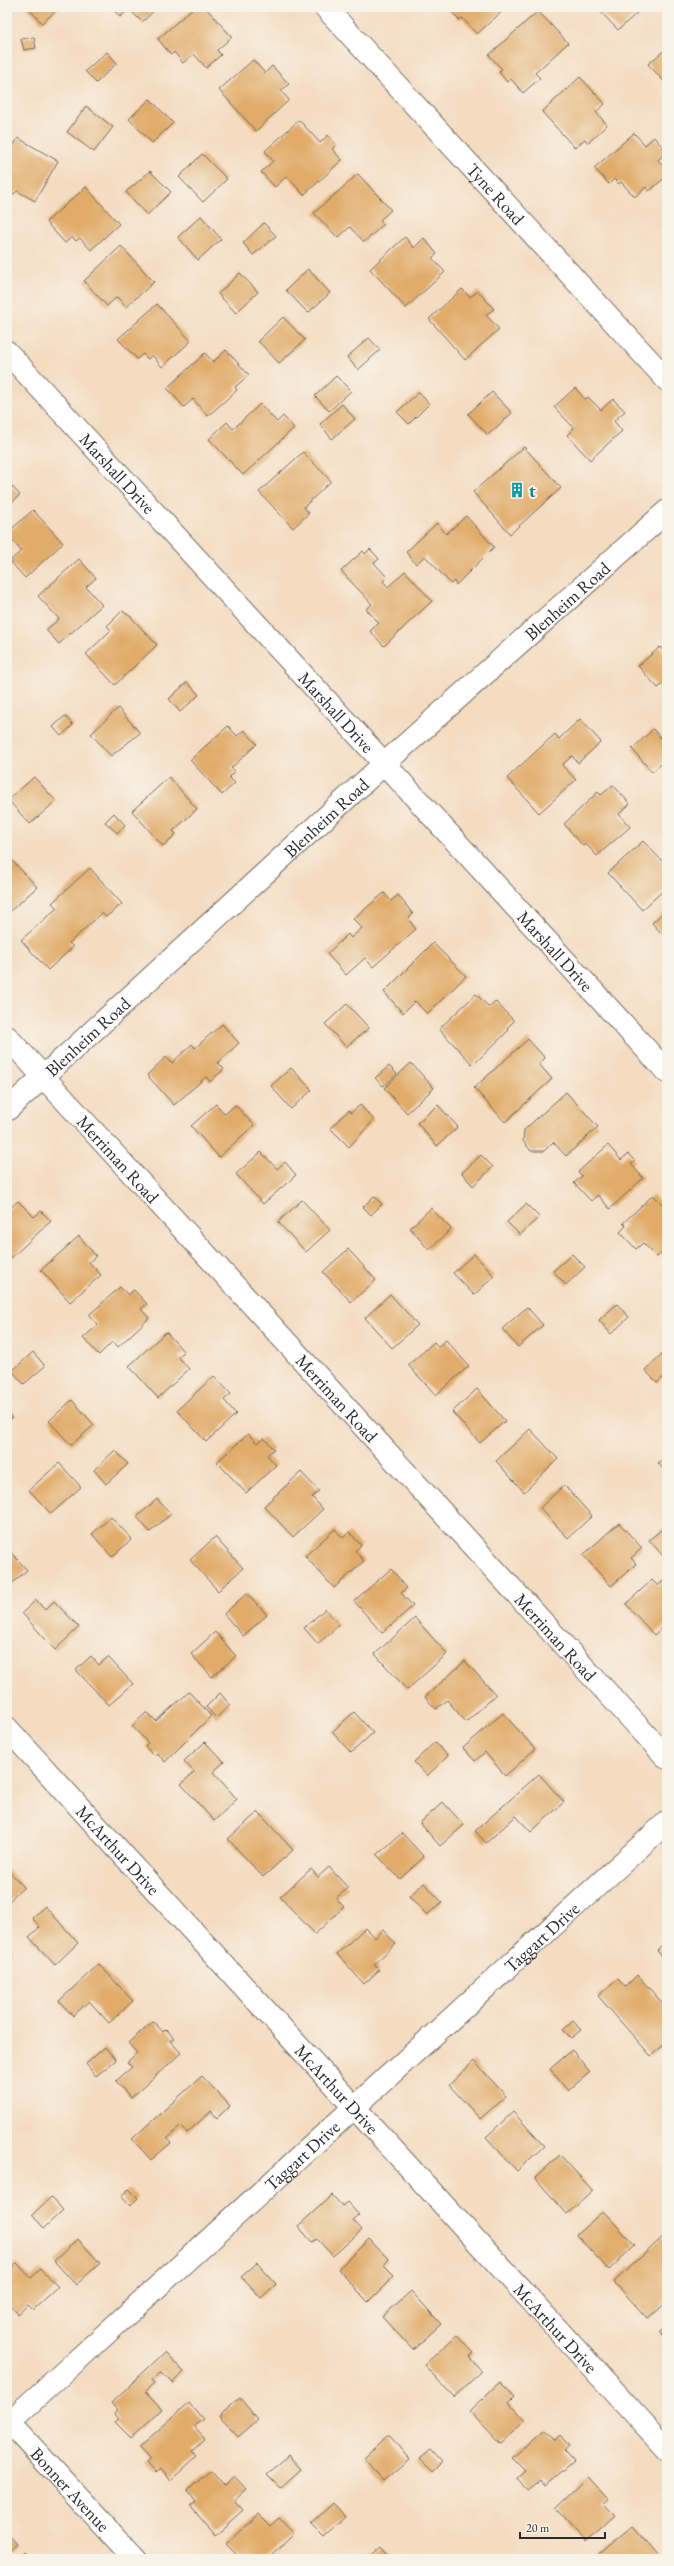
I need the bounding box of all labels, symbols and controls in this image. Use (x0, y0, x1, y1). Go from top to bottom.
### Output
street label: Tyne Road (462, 158, 531, 230)
street label: Marshall Drive (75, 427, 161, 518)
place label: t (529, 479, 536, 502)
building icon: t (508, 481, 526, 499)
street label: Blenheim Road (519, 556, 615, 645)
street label: Marshall Drive (294, 666, 380, 757)
street label: Blenheim Road (279, 772, 374, 862)
street label: Marshall Drive (513, 905, 599, 996)
street label: Blenheim Road (40, 991, 135, 1081)
street label: Merriman Road (72, 1110, 165, 1208)
street label: Merriman Road (291, 1349, 384, 1447)
street label: Merriman Road (510, 1588, 603, 1686)
street label: McArthur Drive (71, 1800, 165, 1900)
street label: Taggart Drive (499, 1897, 584, 1977)
street label: McArthur Drive (290, 2039, 384, 2139)
street label: Taggart Drive (259, 2115, 344, 2195)
street label: McArthur Drive (509, 2278, 603, 2378)
street label: Bonner Avenue (26, 2442, 115, 2536)
scale bar (520, 2514, 605, 2540)
text: 20 m (526, 2520, 550, 2536)

